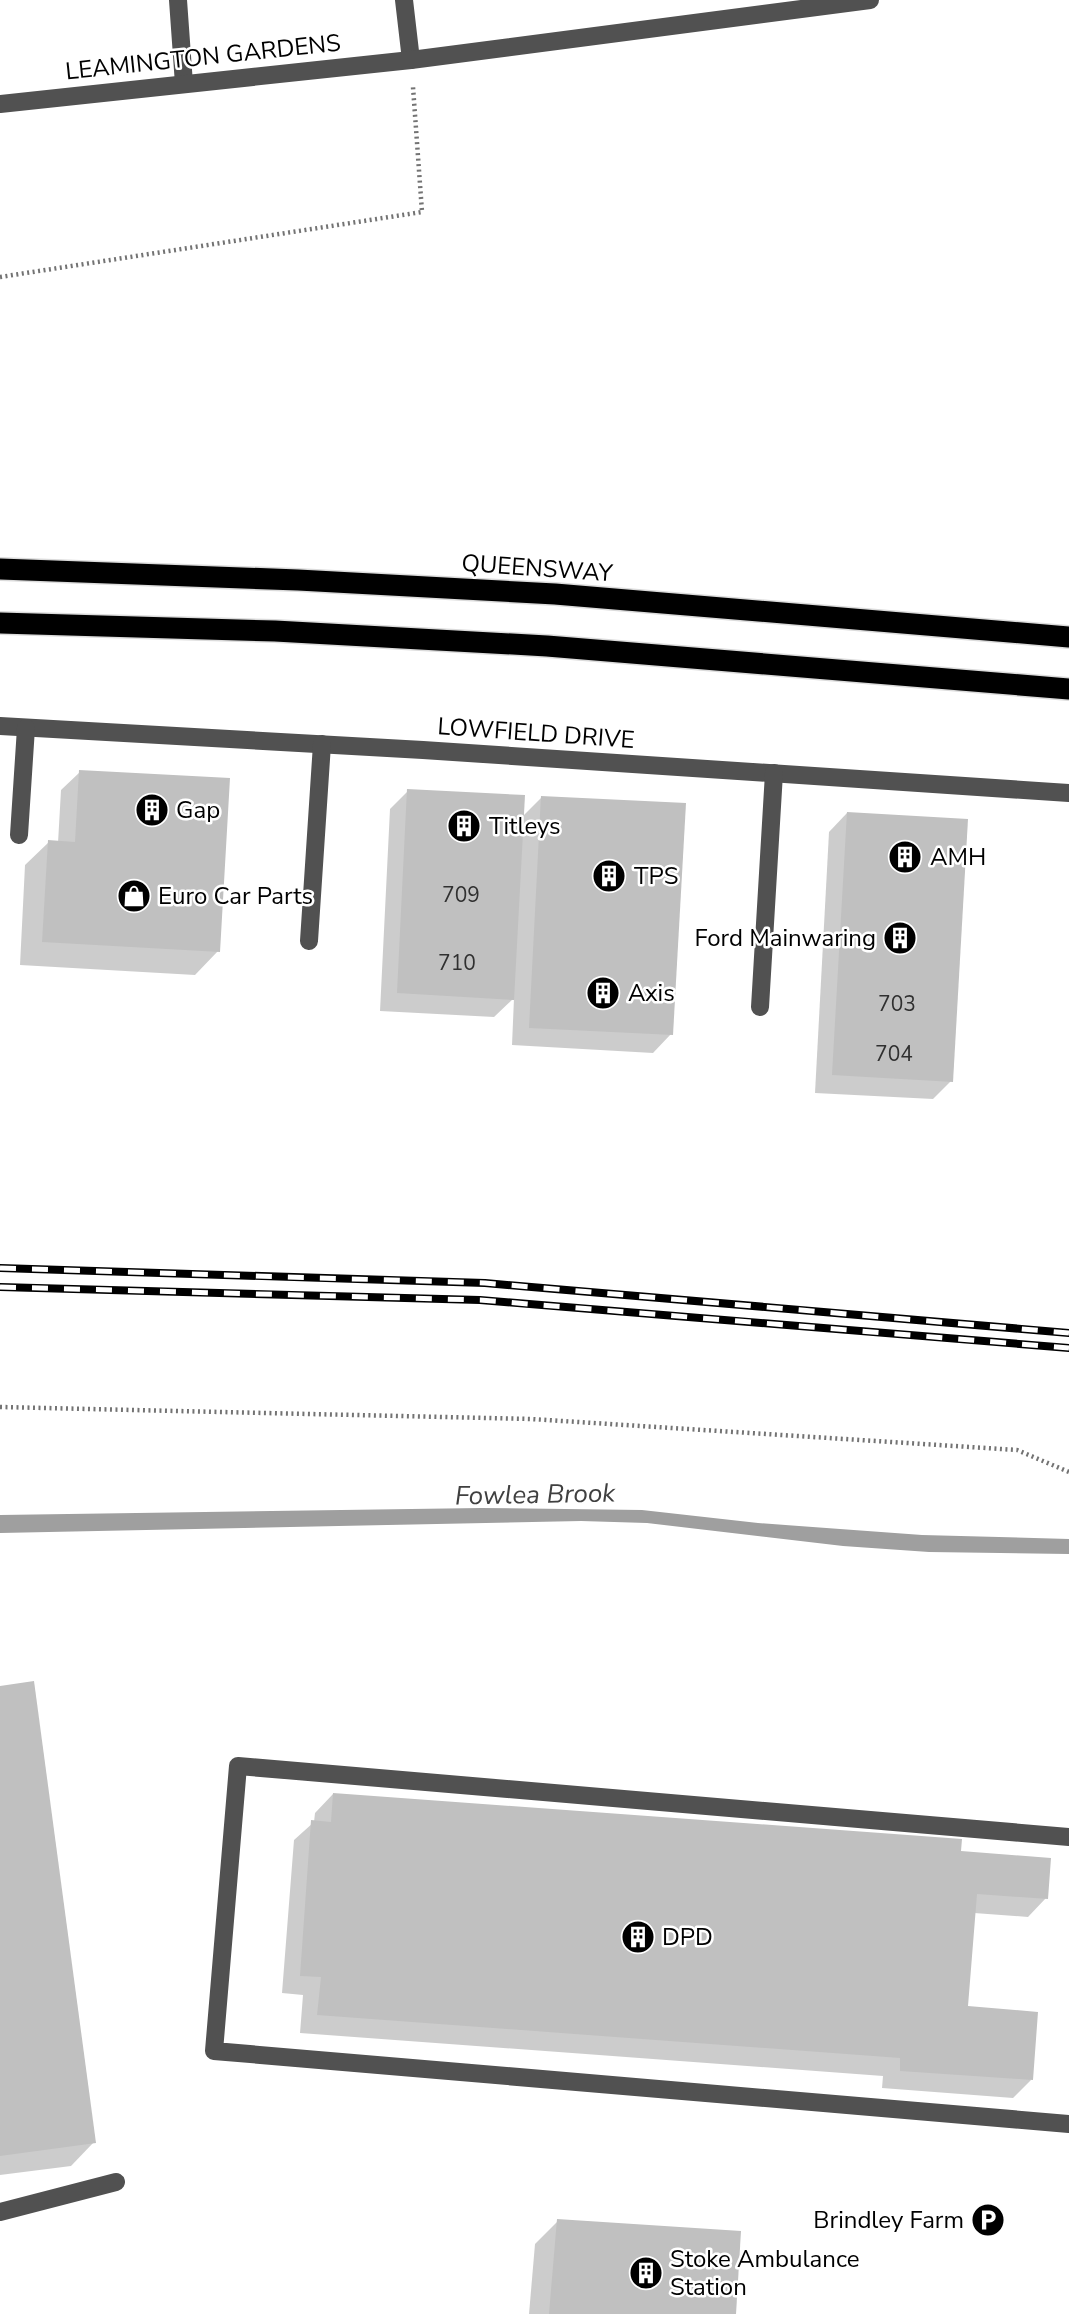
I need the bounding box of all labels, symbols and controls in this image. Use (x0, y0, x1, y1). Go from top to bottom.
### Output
street label: LEAMINGTON GARDENS (64, 27, 342, 87)
street label: QUEENSWAY (460, 547, 614, 589)
street label: LOWFIELD DRIVE (436, 710, 636, 756)
building icon: Gap (133, 791, 171, 829)
place label: Gap (176, 794, 220, 826)
building icon: Titleys (445, 807, 483, 845)
place label: Titleys (489, 810, 561, 842)
building icon: AMH (886, 838, 924, 876)
place label: AMH (930, 841, 986, 873)
building icon: TPS (590, 857, 628, 895)
place label: TPS (634, 860, 678, 892)
shop icon: Euro Car Parts (115, 877, 153, 915)
place label: Euro Car Parts (158, 880, 313, 912)
house number: 709 (442, 881, 480, 909)
building icon: Ford Mainwaring (881, 919, 919, 957)
place label: Ford Mainwaring (695, 922, 876, 954)
house number: 710 (438, 949, 476, 977)
building icon: Axis (584, 974, 622, 1012)
place label: Axis (628, 977, 675, 1009)
house number: 703 (878, 990, 916, 1018)
house number: 704 (875, 1040, 913, 1068)
water label: Fowlea Brook (455, 1476, 616, 1513)
building icon: DPD (619, 1918, 657, 1956)
place label: DPD (662, 1921, 713, 1953)
parking icon: Brindley Farm (969, 2201, 1007, 2239)
place label: Brindley Farm (813, 2204, 964, 2236)
place label: Stoke Ambulance Station (670, 2243, 860, 2303)
building icon: Stoke Ambulance Station (627, 2254, 665, 2292)

